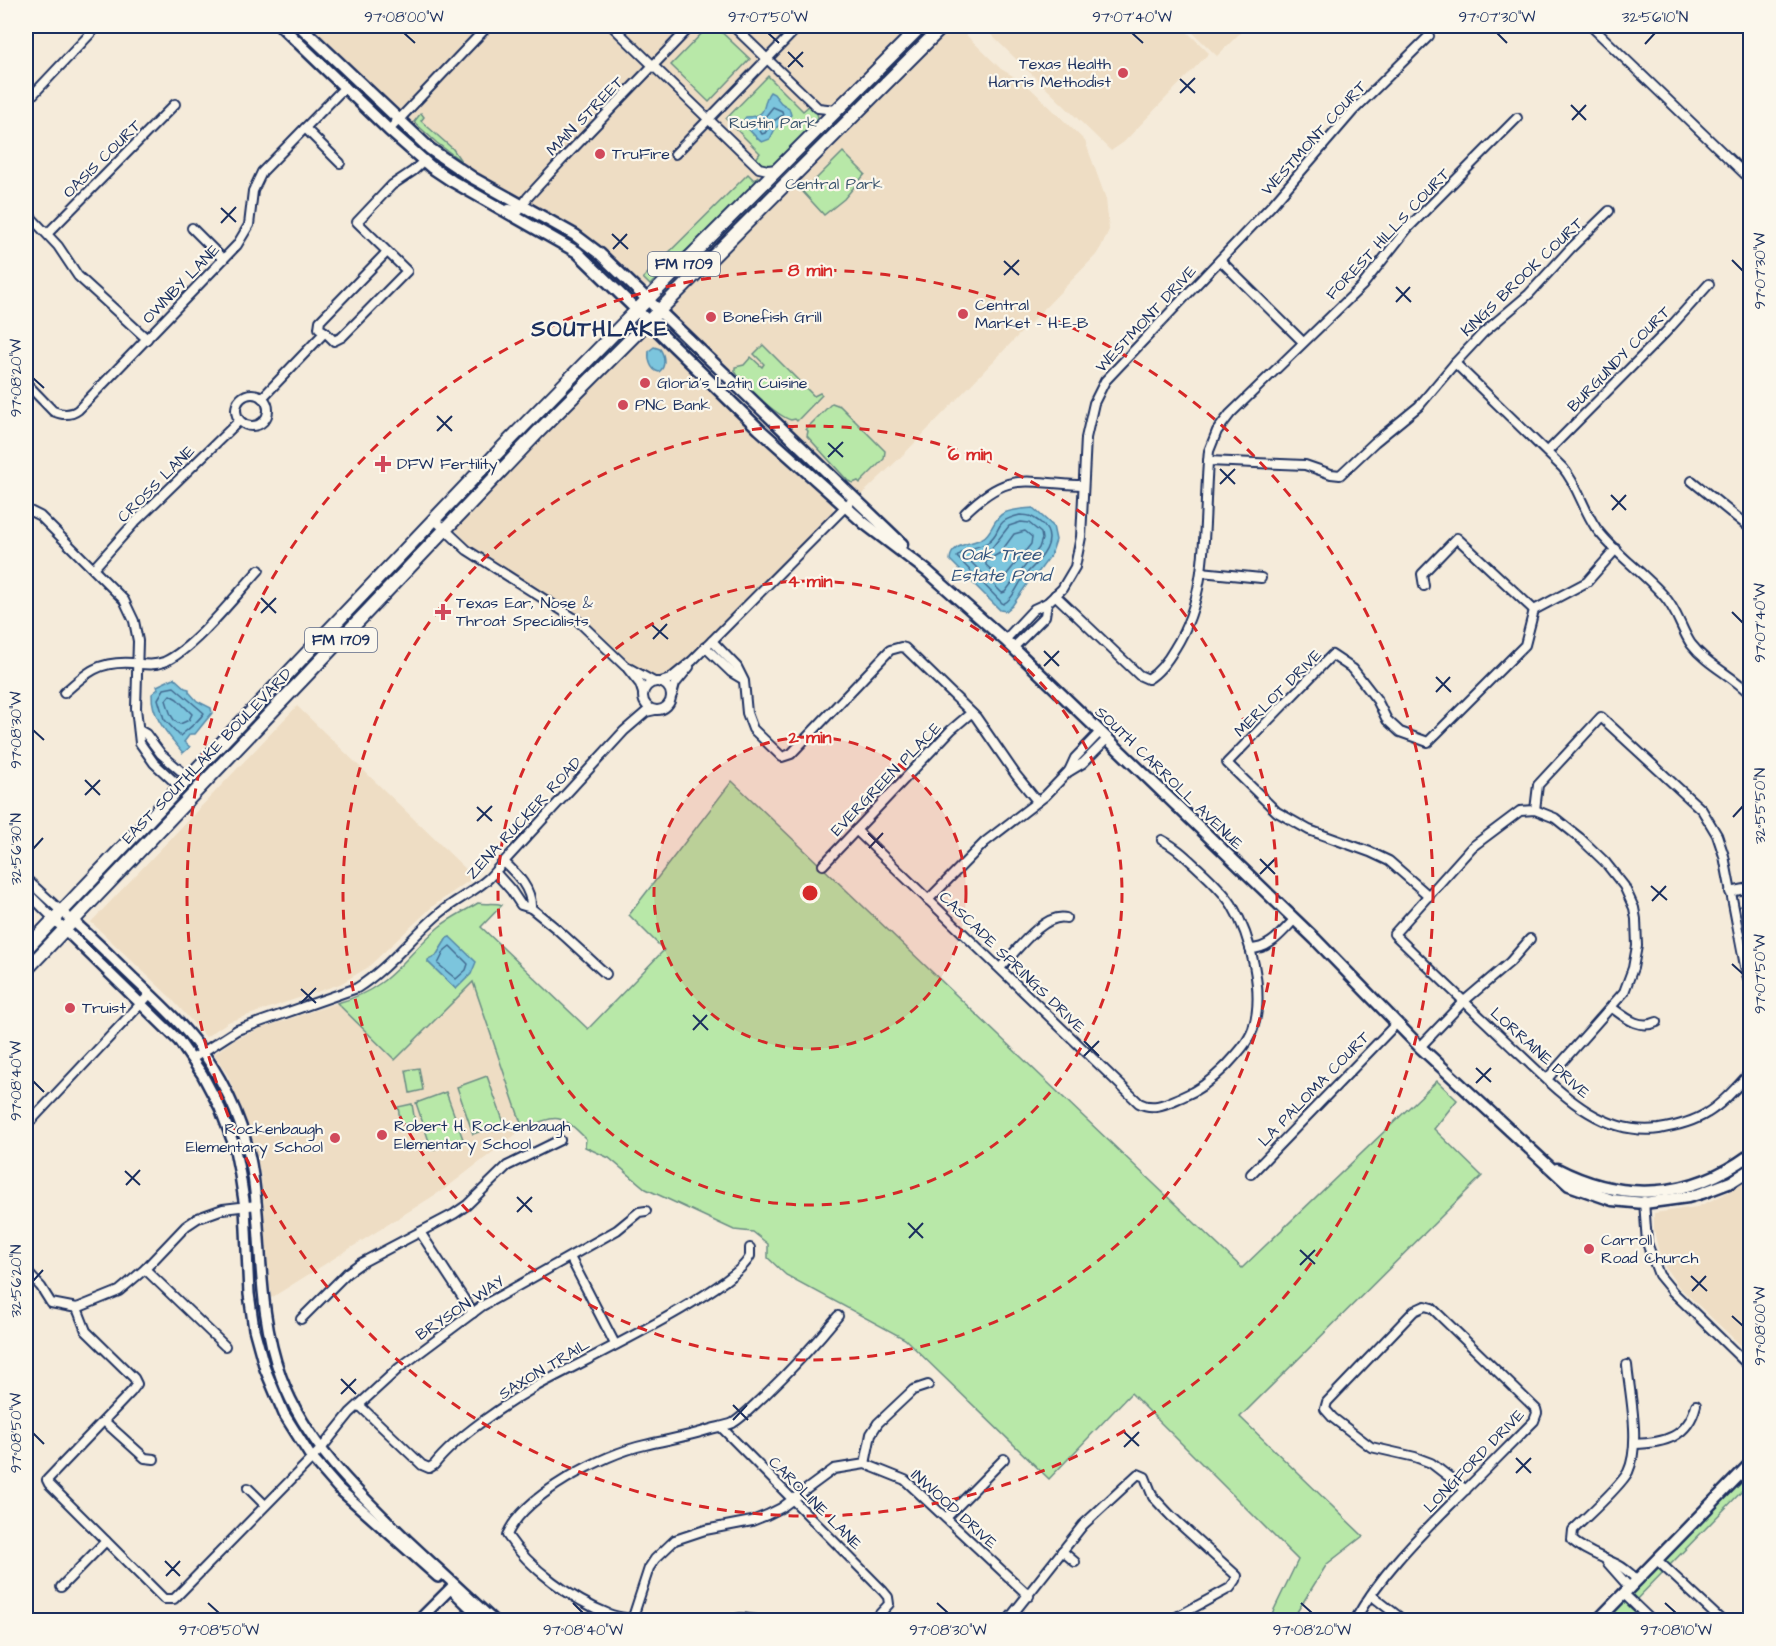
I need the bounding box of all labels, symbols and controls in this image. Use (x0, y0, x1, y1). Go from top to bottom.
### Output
text: 97°08'00"W (364, 7, 444, 28)
text: 97°07'50"W (728, 7, 808, 28)
text: 97°07'40"W (1092, 7, 1172, 28)
text: 97°07'30"W (1459, 7, 1535, 28)
text: 32°56'10"N (1622, 7, 1688, 28)
place label: Texas Health Harris Methodist (988, 53, 1112, 93)
marker: Texas Health Harris Methodist (1116, 66, 1130, 80)
street label: MAIN STREET (541, 71, 629, 161)
street label: WESTMONT COURT (1256, 76, 1372, 200)
park label: Rustin Park (729, 112, 817, 134)
street label: OASIS COURT (58, 115, 146, 203)
place label: TruFire (612, 143, 670, 165)
marker: TruFire (593, 147, 607, 161)
street label: FOREST HILLS COURT (1321, 163, 1455, 305)
park label: Central Park (785, 173, 883, 195)
street label: KINGS BROOK COURT (1456, 213, 1588, 341)
text: 97°07'30"W (1750, 233, 1771, 309)
street label: OWNBY LANE (137, 239, 225, 329)
road number: FM 1709 (648, 252, 720, 276)
text: 8 min (788, 258, 832, 283)
street label: WESTMONT DRIVE (1091, 260, 1202, 377)
place label: Central Market - H-E-B (975, 294, 1089, 334)
street label: BURGUNDY COURT (1563, 301, 1675, 417)
place label: Bonefish Grill (723, 306, 822, 328)
marker: Central Market - H-E-B (956, 307, 970, 321)
marker: Bonefish Grill (704, 310, 718, 324)
district label: SOUTHLAKE (530, 314, 669, 345)
text: 97°08'20"W (6, 339, 27, 417)
place label: Gloria's Latin Cuisine (657, 372, 808, 394)
marker: Gloria's Latin Cuisine (638, 376, 652, 390)
place label: PNC Bank (635, 394, 710, 416)
marker: PNC Bank (616, 398, 630, 412)
street label: CROSS LANE (112, 440, 200, 528)
text: 6 min (948, 442, 992, 467)
place label: DFW Fertility (397, 453, 498, 476)
marker: DFW Fertility (374, 455, 392, 473)
water label: Oak Tree Estate Pond (951, 542, 1055, 588)
text: 4 min (787, 569, 833, 594)
text: 97°07'40"W (1750, 583, 1771, 663)
place label: Texas Ear, Nose & Throat Specialists (456, 592, 594, 632)
marker: Texas Ear, Nose & Throat Specialists (434, 603, 452, 621)
road number: FM 1709 (305, 628, 377, 652)
street label: MERLOT DRIVE (1229, 644, 1327, 742)
street label: EAST SOUTHLAKE BOULEVARD (117, 663, 297, 849)
text: 97°08'30"W (6, 691, 27, 769)
street label: SOUTH CARROLL AVENUE (1090, 701, 1248, 855)
street label: EVERGREEN PLACE (826, 717, 947, 841)
text: 2 min (787, 725, 832, 750)
street label: ZENA RUCKER ROAD (461, 752, 587, 884)
text: 32°55'50"N (1750, 768, 1771, 844)
text: 32°56'30"N (6, 813, 27, 885)
centre of rings (800, 883, 820, 903)
street label: CASCADE SPRINGS DRIVE (934, 886, 1090, 1038)
text: 97°07'50"W (1750, 934, 1771, 1014)
place label: Truist (82, 997, 126, 1019)
marker: Truist (63, 1001, 77, 1015)
street label: LORRAINE DRIVE (1485, 1002, 1595, 1104)
street label: LA PALOMA COURT (1253, 1027, 1375, 1151)
text: 97°08'40"W (6, 1041, 27, 1121)
place label: Robert H. Rockenbaugh Elementary School (394, 1115, 571, 1156)
place label: Rockenbaugh Elementary School (186, 1118, 323, 1159)
marker: Robert H. Rockenbaugh Elementary School (375, 1128, 389, 1142)
marker: Rockenbaugh Elementary School (328, 1131, 342, 1145)
place label: Carroll Road Church (1601, 1229, 1698, 1269)
marker: Carroll Road Church (1582, 1242, 1596, 1256)
text: 32°56'20"N (6, 1245, 27, 1317)
street label: BRYSON WAY (411, 1270, 509, 1346)
text: 97°08'00"W (1750, 1286, 1771, 1366)
street label: SAXON TRAIL (494, 1333, 594, 1405)
text: 97°08'50"W (6, 1393, 27, 1473)
street label: LONGFORD DRIVE (1419, 1404, 1530, 1518)
street label: CAROLINE LANE (763, 1451, 867, 1555)
street label: INWOOD DRIVE (906, 1464, 1002, 1554)
text: 97°08'50"W (179, 1620, 259, 1641)
text: 97°08'40"W (543, 1620, 623, 1641)
text: 97°08'30"W (909, 1620, 987, 1641)
text: 97°08'20"W (1273, 1620, 1351, 1641)
text: 97°08'10"W (1640, 1620, 1712, 1641)

